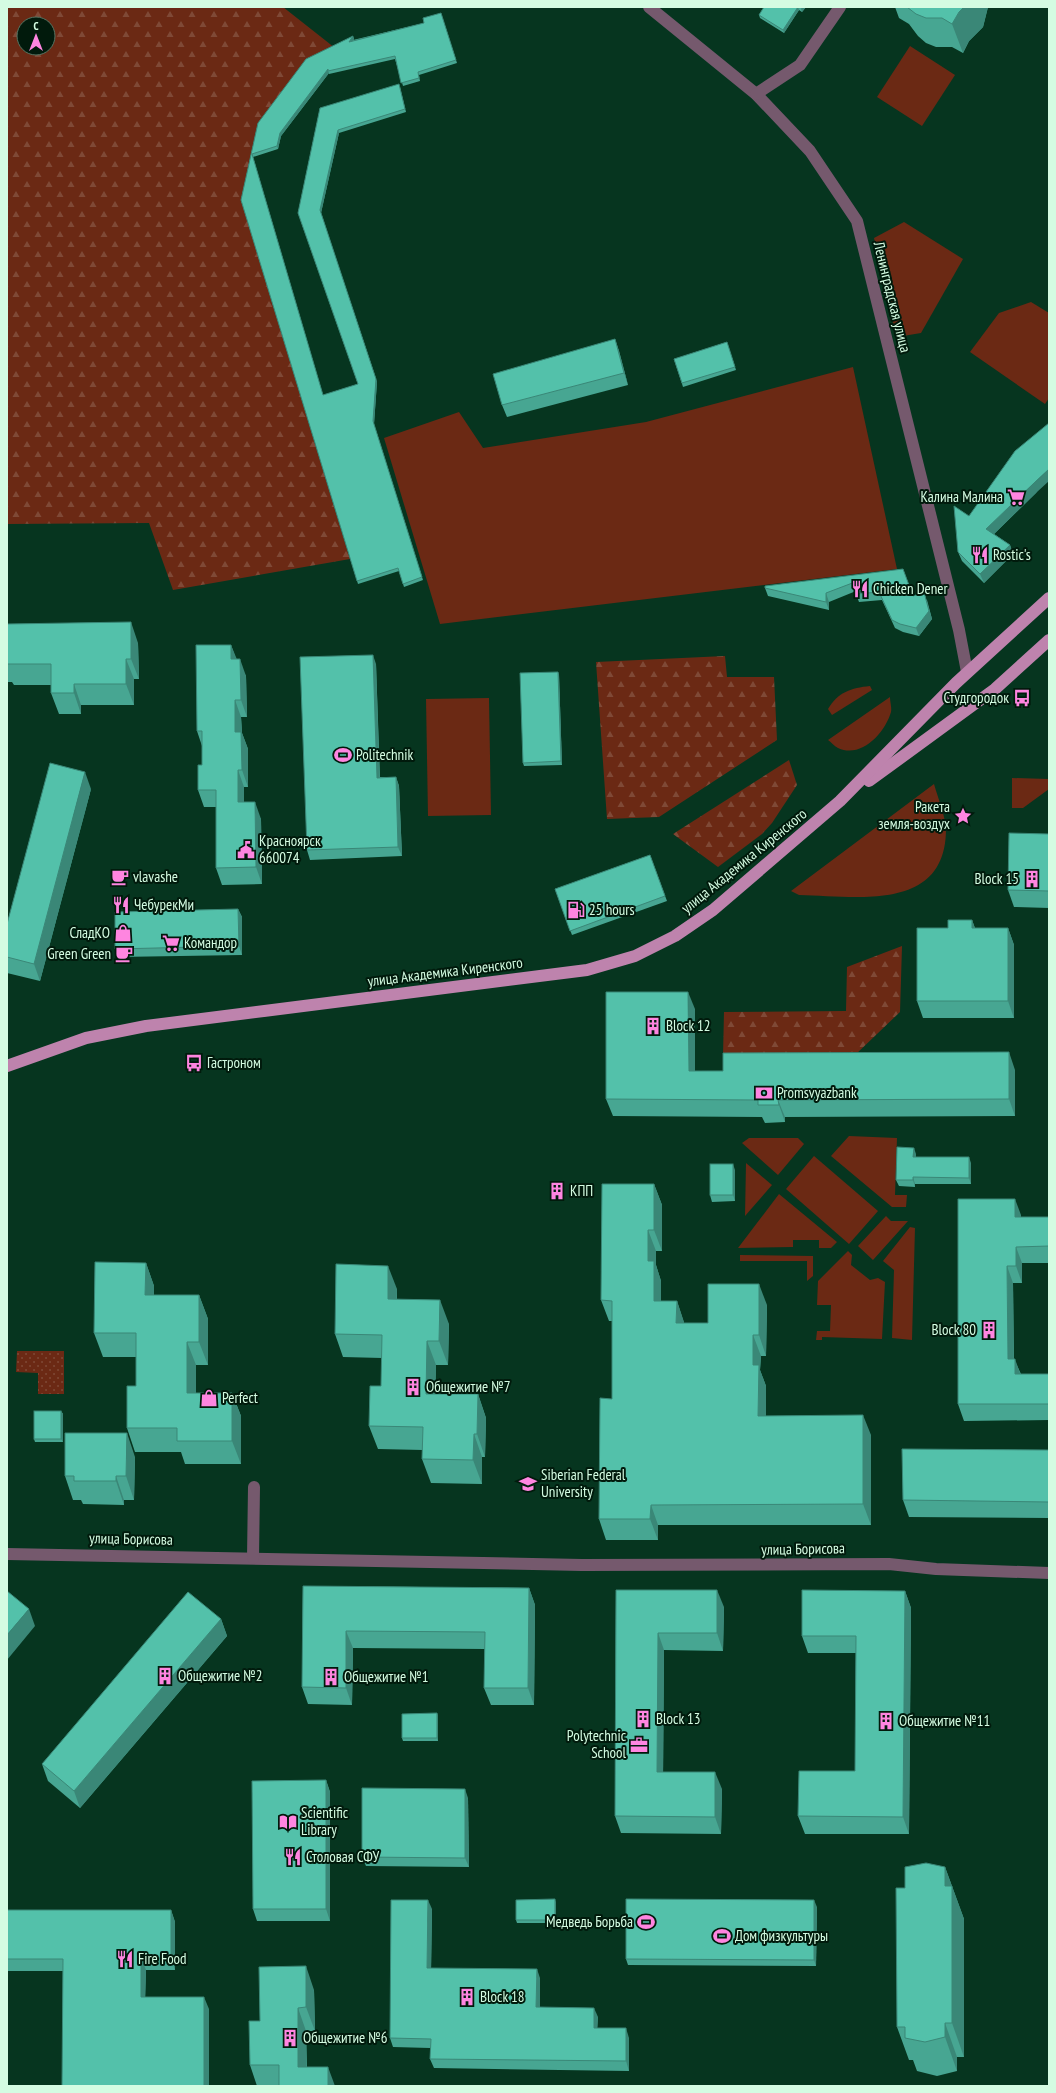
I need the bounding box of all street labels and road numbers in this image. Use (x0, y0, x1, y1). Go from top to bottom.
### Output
street label: Ленинградская улица (869, 238, 915, 354)
street label: улица Академика Киренского (677, 804, 810, 917)
street label: улица Академика Киренского (366, 953, 524, 990)
street label: улица Борисова (89, 1528, 173, 1549)
street label: улица Борисова (761, 1538, 845, 1559)

